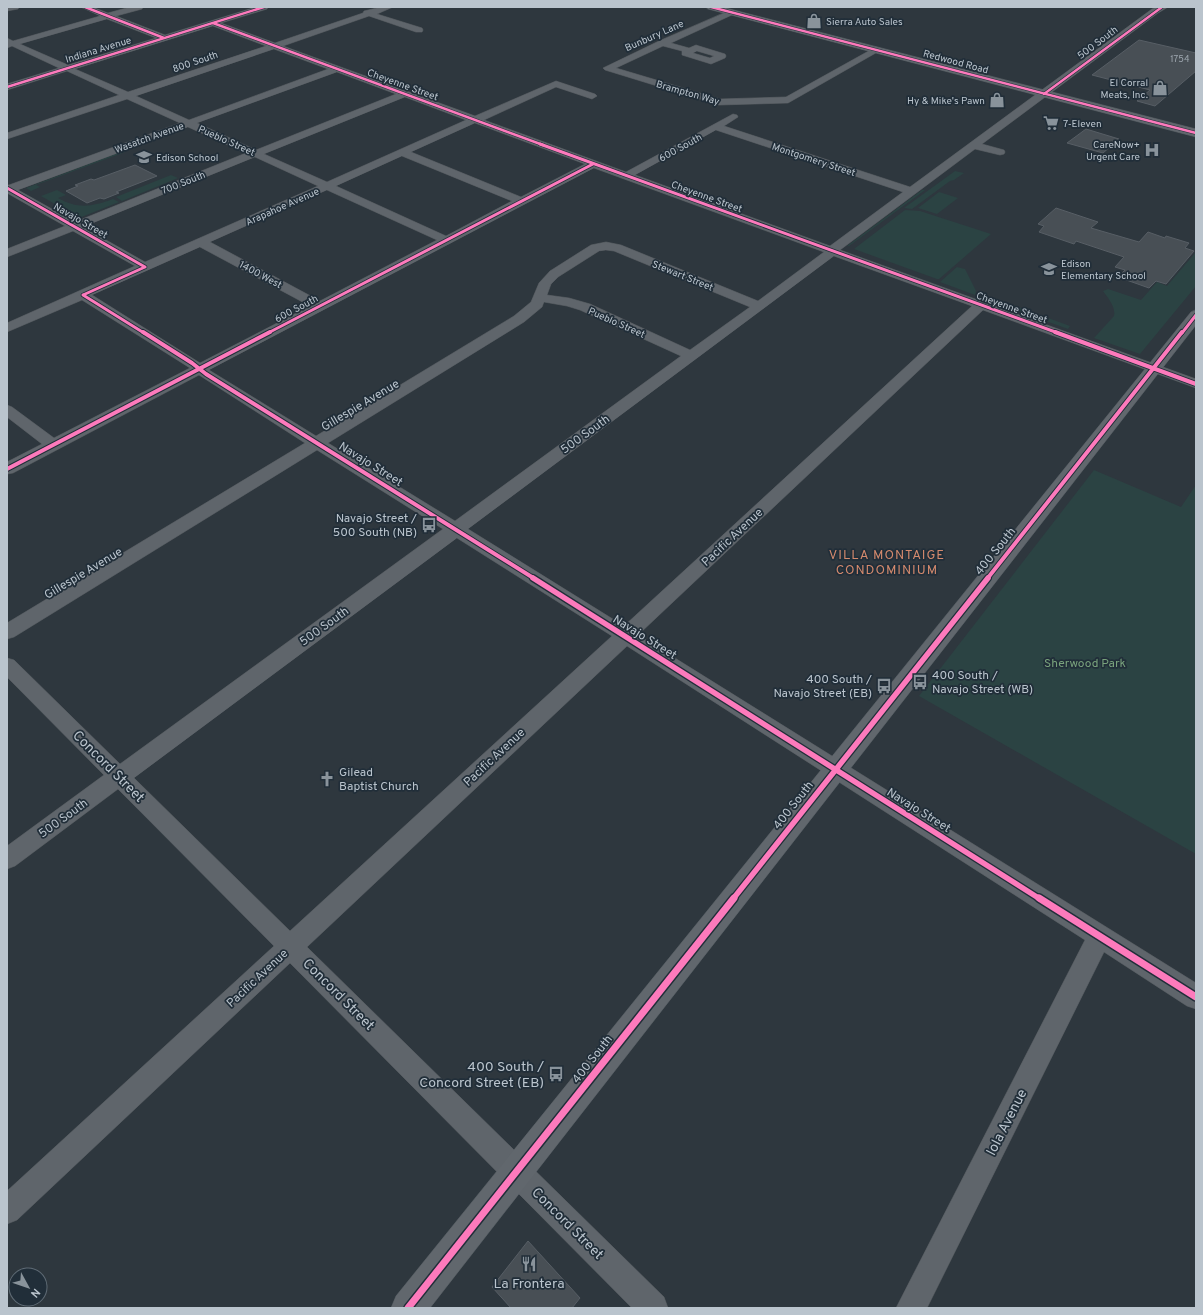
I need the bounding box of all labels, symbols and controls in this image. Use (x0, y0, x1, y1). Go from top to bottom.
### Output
shop icon: Sierra Auto Sales (805, 12, 823, 30)
place label: Sierra Auto Sales (826, 16, 903, 29)
street label: Bunbury Lane (623, 18, 686, 55)
street label: 500 South (1075, 24, 1121, 63)
street label: Indiana Avenue (64, 34, 133, 67)
street label: Redwood Road (921, 47, 990, 77)
street label: 800 South (171, 49, 220, 76)
house number: 1754 (1170, 54, 1190, 65)
street label: Cheyenne Street (365, 66, 440, 104)
place label: El Corral Meats, Inc. (1101, 77, 1148, 102)
street label: Brampton Way (654, 78, 721, 109)
shop icon: El Corral Meats, Inc. (1151, 79, 1169, 97)
shop icon: Hy & Mike's Pawn (988, 91, 1006, 109)
place label: Hy & Mike's Pawn (907, 95, 985, 108)
supermarket icon: 7-Eleven (1042, 114, 1060, 132)
place label: 7-Eleven (1063, 118, 1102, 131)
street label: Wasatch Avenue (113, 120, 186, 157)
street label: Pueblo Street (196, 123, 257, 160)
street label: 600 South (657, 131, 705, 165)
place label: CareNow+ Urgent Care (1086, 139, 1140, 164)
street label: Montgomery Street (770, 141, 857, 180)
hospital icon: CareNow+ Urgent Care (1143, 141, 1161, 159)
school or university icon: Edison School (135, 148, 153, 166)
place label: Edison School (156, 152, 218, 165)
street label: 700 South (160, 169, 207, 198)
street label: Cheyenne Street (669, 178, 744, 216)
street label: Arapahoe Avenue (244, 185, 321, 229)
street label: Navajo Street (51, 201, 110, 242)
street label: Stewart Street (650, 258, 715, 295)
place label: Edison Elementary School (1061, 258, 1146, 283)
street label: 1400 West (237, 259, 284, 292)
school or university icon: Edison Elementary School (1040, 260, 1058, 278)
street label: Cheyenne Street (974, 289, 1049, 327)
street label: 600 South (273, 292, 321, 326)
street label: Pueblo Street (586, 305, 647, 342)
street label: Gillespie Avenue (319, 376, 402, 435)
street label: 500 South (558, 412, 613, 458)
street label: Navajo Street (335, 439, 405, 491)
street label: Pacific Avenue (699, 505, 767, 570)
place label: Navajo Street / 500 South (NB) (333, 511, 417, 541)
bus stop icon: Navajo Street / 500 South (NB) (420, 516, 438, 534)
street label: 400 South (972, 524, 1020, 579)
street label: Gillespie Avenue (42, 544, 125, 603)
district label: VILLA MONTAIGE CONDOMINIUM (829, 548, 945, 579)
street label: 500 South (297, 604, 352, 650)
street label: Navajo Street (609, 612, 679, 664)
park label: Sherwood Park (1044, 656, 1126, 672)
place label: 400 South / Navajo Street (WB) (932, 668, 1033, 698)
place label: 400 South / Navajo Street (EB) (773, 672, 872, 702)
bus stop icon: 400 South / Navajo Street (WB) (911, 673, 929, 691)
bus stop icon: 400 South / Navajo Street (EB) (875, 677, 893, 695)
street label: Pacific Avenue (461, 725, 529, 790)
street label: Concord Street (68, 728, 147, 807)
place label: Gilead Baptist Church (339, 765, 419, 795)
church icon: Gilead Baptist Church (318, 770, 336, 788)
street label: 400 South (770, 778, 818, 833)
street label: Navajo Street (883, 785, 953, 837)
street label: 500 South (36, 796, 91, 842)
street label: Pacific Avenue (224, 946, 292, 1011)
street label: Concord Street (298, 956, 377, 1035)
street label: 400 South (569, 1032, 617, 1087)
place label: 400 South / Concord Street (EB) (419, 1059, 544, 1092)
bus stop icon: 400 South / Concord Street (EB) (547, 1065, 565, 1083)
street label: Iola Avenue (983, 1087, 1031, 1159)
street label: Concord Street (527, 1185, 606, 1264)
restaurant icon: La Frontera (520, 1255, 538, 1273)
north arrow (8, 1267, 48, 1307)
place label: La Frontera (493, 1276, 565, 1293)
text: N (27, 1285, 43, 1300)

